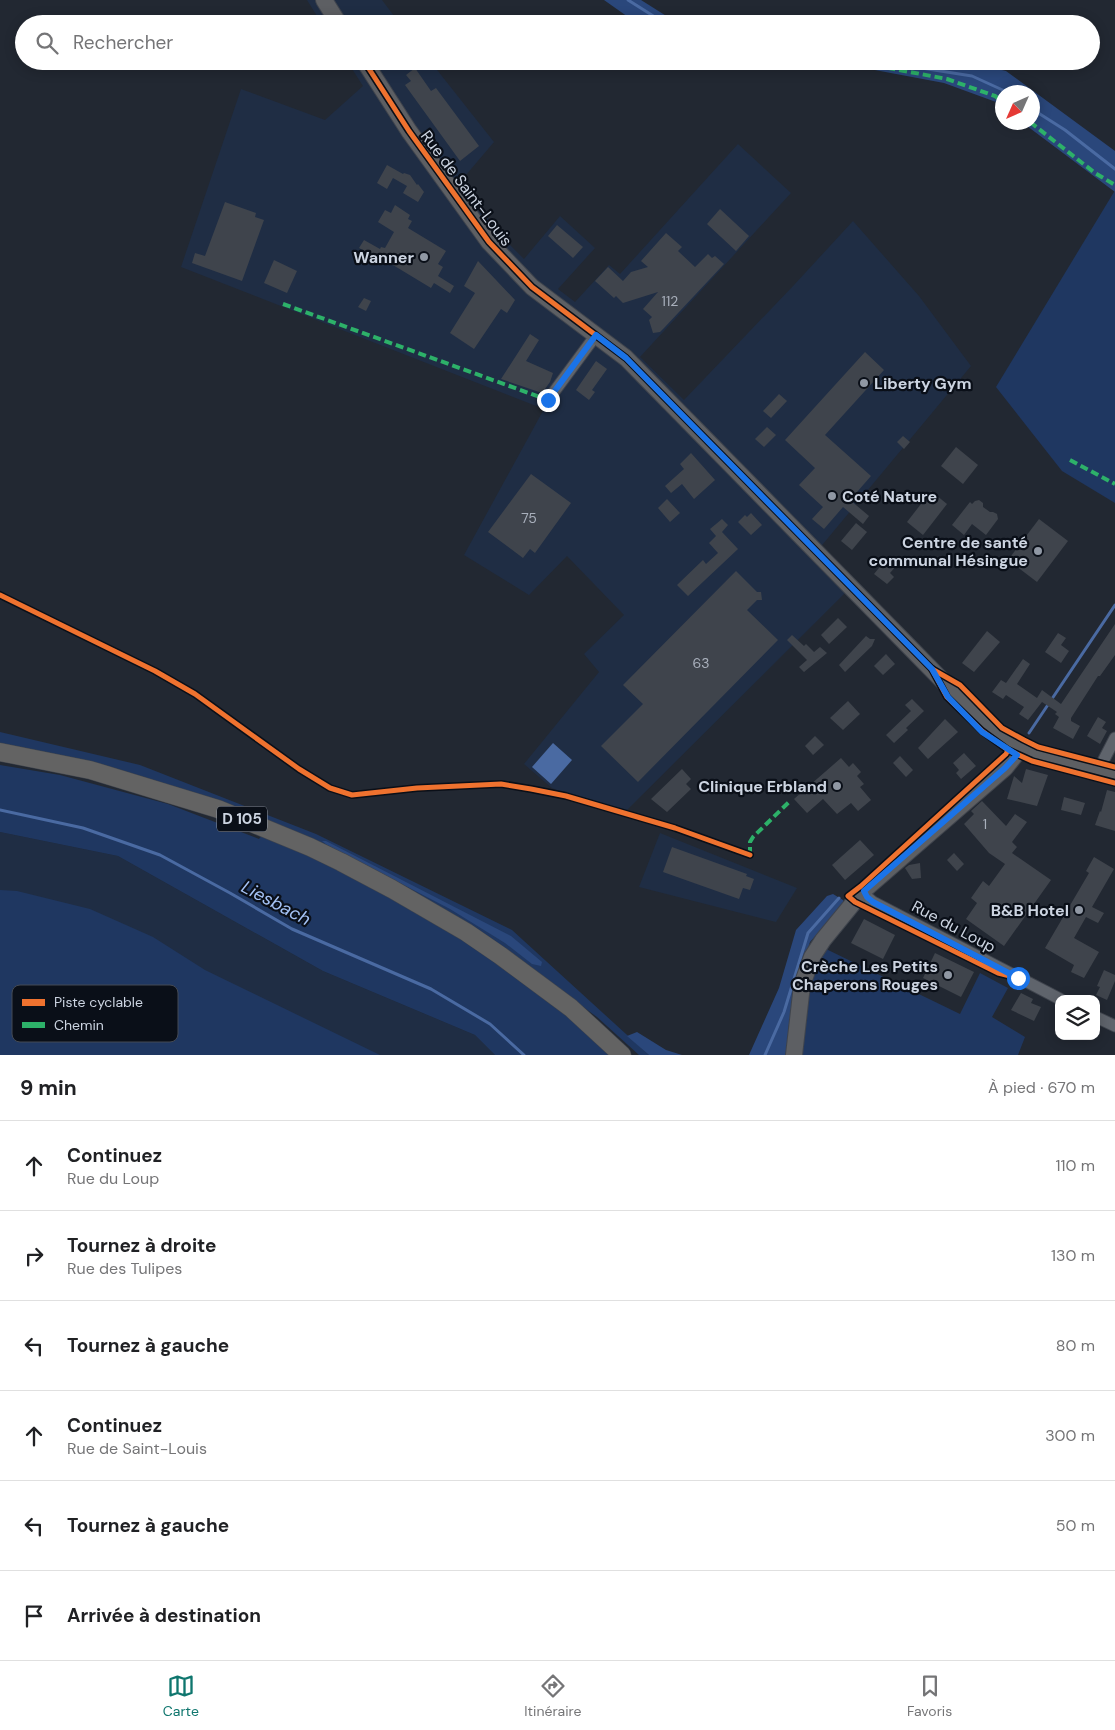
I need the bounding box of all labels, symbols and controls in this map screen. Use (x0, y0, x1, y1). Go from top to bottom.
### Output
search box (15, 15, 1100, 70)
icon: search (33, 29, 61, 57)
text: Rechercher (73, 30, 173, 55)
north arrow (995, 85, 1040, 130)
street label: Rue de Saint-Louis (416, 126, 517, 251)
place label: Wanner (353, 247, 414, 268)
marker: Wanner (418, 251, 430, 263)
house number: 112 (662, 292, 678, 310)
place label: Liberty Gym (874, 373, 972, 394)
marker: Liberty Gym (858, 377, 870, 389)
route end (537, 389, 560, 412)
place label: Coté Nature (842, 486, 937, 507)
marker: Coté Nature (826, 490, 838, 502)
house number: 75 (521, 509, 537, 527)
place label: Centre de santé communal Hésingue (868, 532, 1028, 571)
marker: Centre de santé communal Hésingue (1032, 545, 1044, 557)
house number: 63 (692, 654, 710, 672)
place label: Clinique Erbland (698, 776, 827, 797)
marker: Clinique Erbland (831, 780, 843, 792)
road number: D 105 (217, 806, 267, 832)
house number: 1 (983, 815, 987, 833)
water label: Liesbach (237, 875, 315, 931)
street label: Rue du Loup (908, 896, 999, 957)
place label: B&B Hotel (991, 900, 1069, 921)
marker: B&B Hotel (1073, 904, 1085, 916)
place label: Crèche Les Petits Chaperons Rouges (792, 956, 938, 995)
route start (1007, 967, 1030, 990)
marker: Crèche Les Petits Chaperons Rouges (942, 969, 954, 981)
legend (12, 985, 178, 1042)
text: Piste cyclable (54, 993, 143, 1011)
map controls (1055, 995, 1100, 1040)
button: layers (1055, 995, 1100, 1040)
text: Chemin (54, 1016, 104, 1034)
text: 9 min (20, 1074, 77, 1102)
text: À pied · 670 m (988, 1077, 1095, 1098)
text: Continuez (67, 1143, 162, 1168)
icon: ahead (20, 1152, 48, 1180)
text: 110 m (1056, 1155, 1095, 1176)
text: Rue du Loup (67, 1168, 159, 1189)
text: Tournez à droite (67, 1233, 217, 1258)
icon: right (20, 1242, 48, 1270)
text: 130 m (1051, 1245, 1095, 1266)
text: Rue des Tulipes (67, 1258, 182, 1279)
icon: left (20, 1332, 48, 1360)
text: Tournez à gauche (67, 1333, 229, 1358)
text: 80 m (1056, 1335, 1095, 1356)
text: Continuez (67, 1413, 162, 1438)
icon: ahead (20, 1422, 48, 1450)
text: 300 m (1045, 1425, 1095, 1446)
text: Rue de Saint-Louis (67, 1438, 207, 1459)
icon: left (20, 1512, 48, 1540)
text: Tournez à gauche (67, 1513, 229, 1538)
text: 50 m (1056, 1515, 1095, 1536)
icon: arrive (20, 1602, 48, 1630)
text: Arrivée à destination (67, 1603, 261, 1628)
tab: Carte (163, 1672, 199, 1720)
tab: Itinéraire (524, 1672, 581, 1720)
tab: Favoris (907, 1672, 952, 1720)

